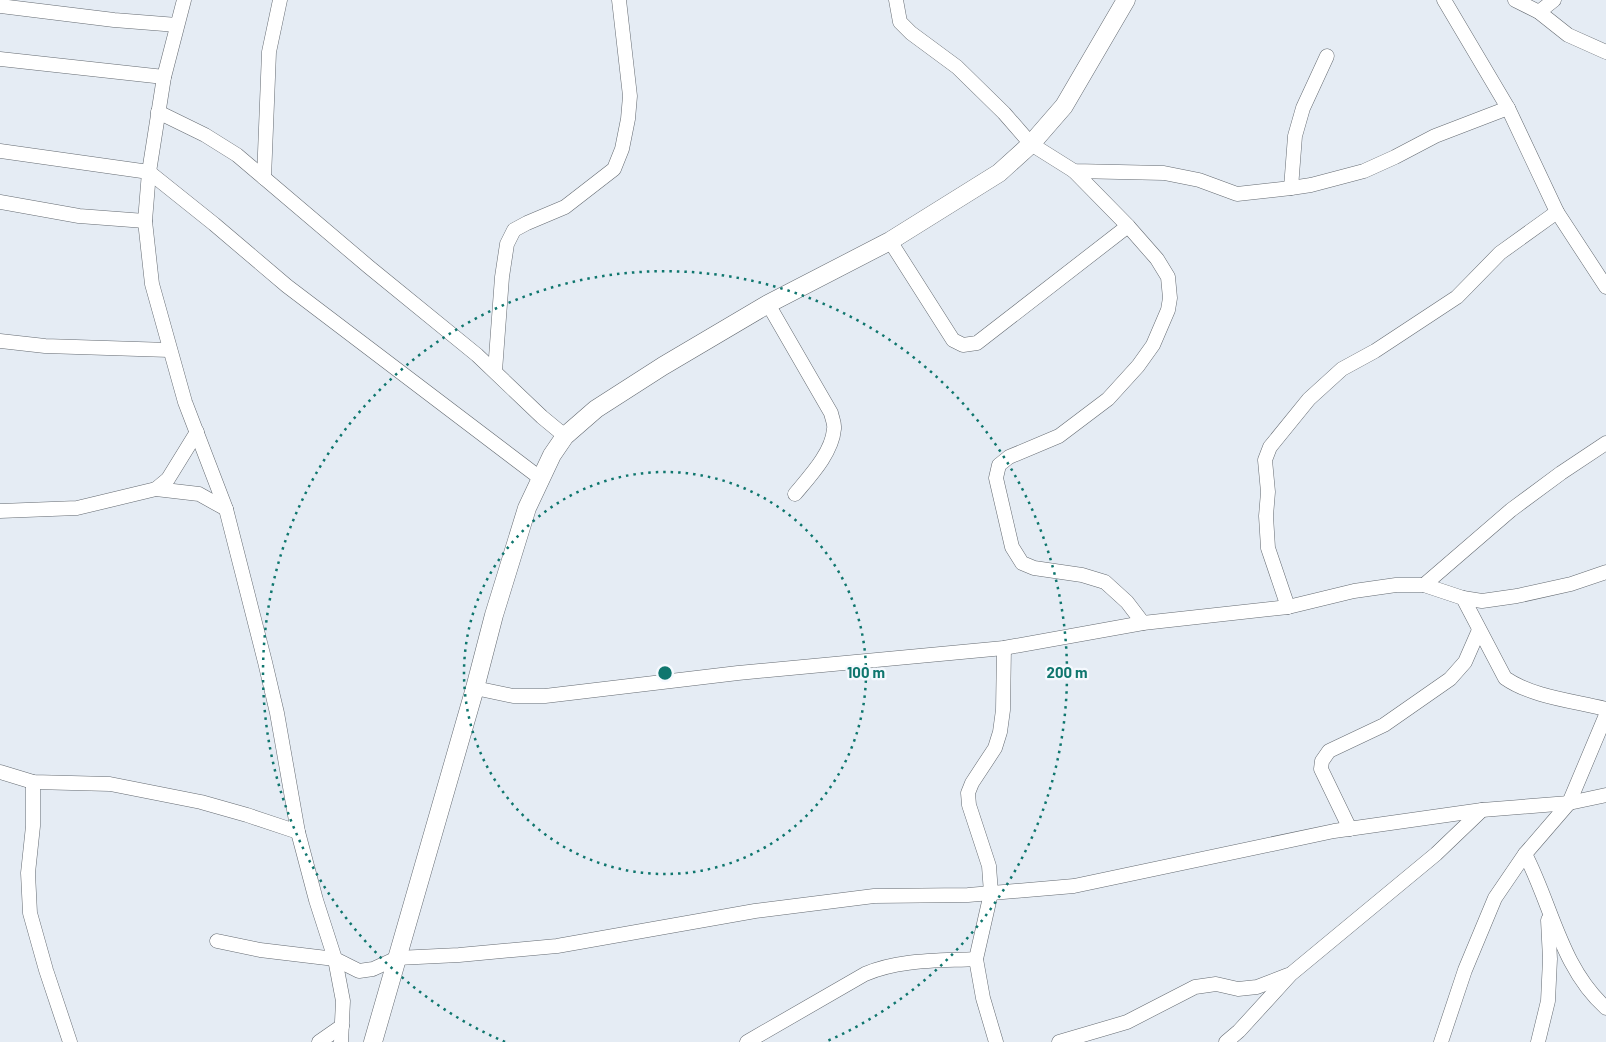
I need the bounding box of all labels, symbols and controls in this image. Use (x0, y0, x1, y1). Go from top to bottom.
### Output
text: 100 m (847, 663, 885, 681)
text: 200 m (1046, 663, 1088, 681)
centre of rings (656, 664, 674, 682)

